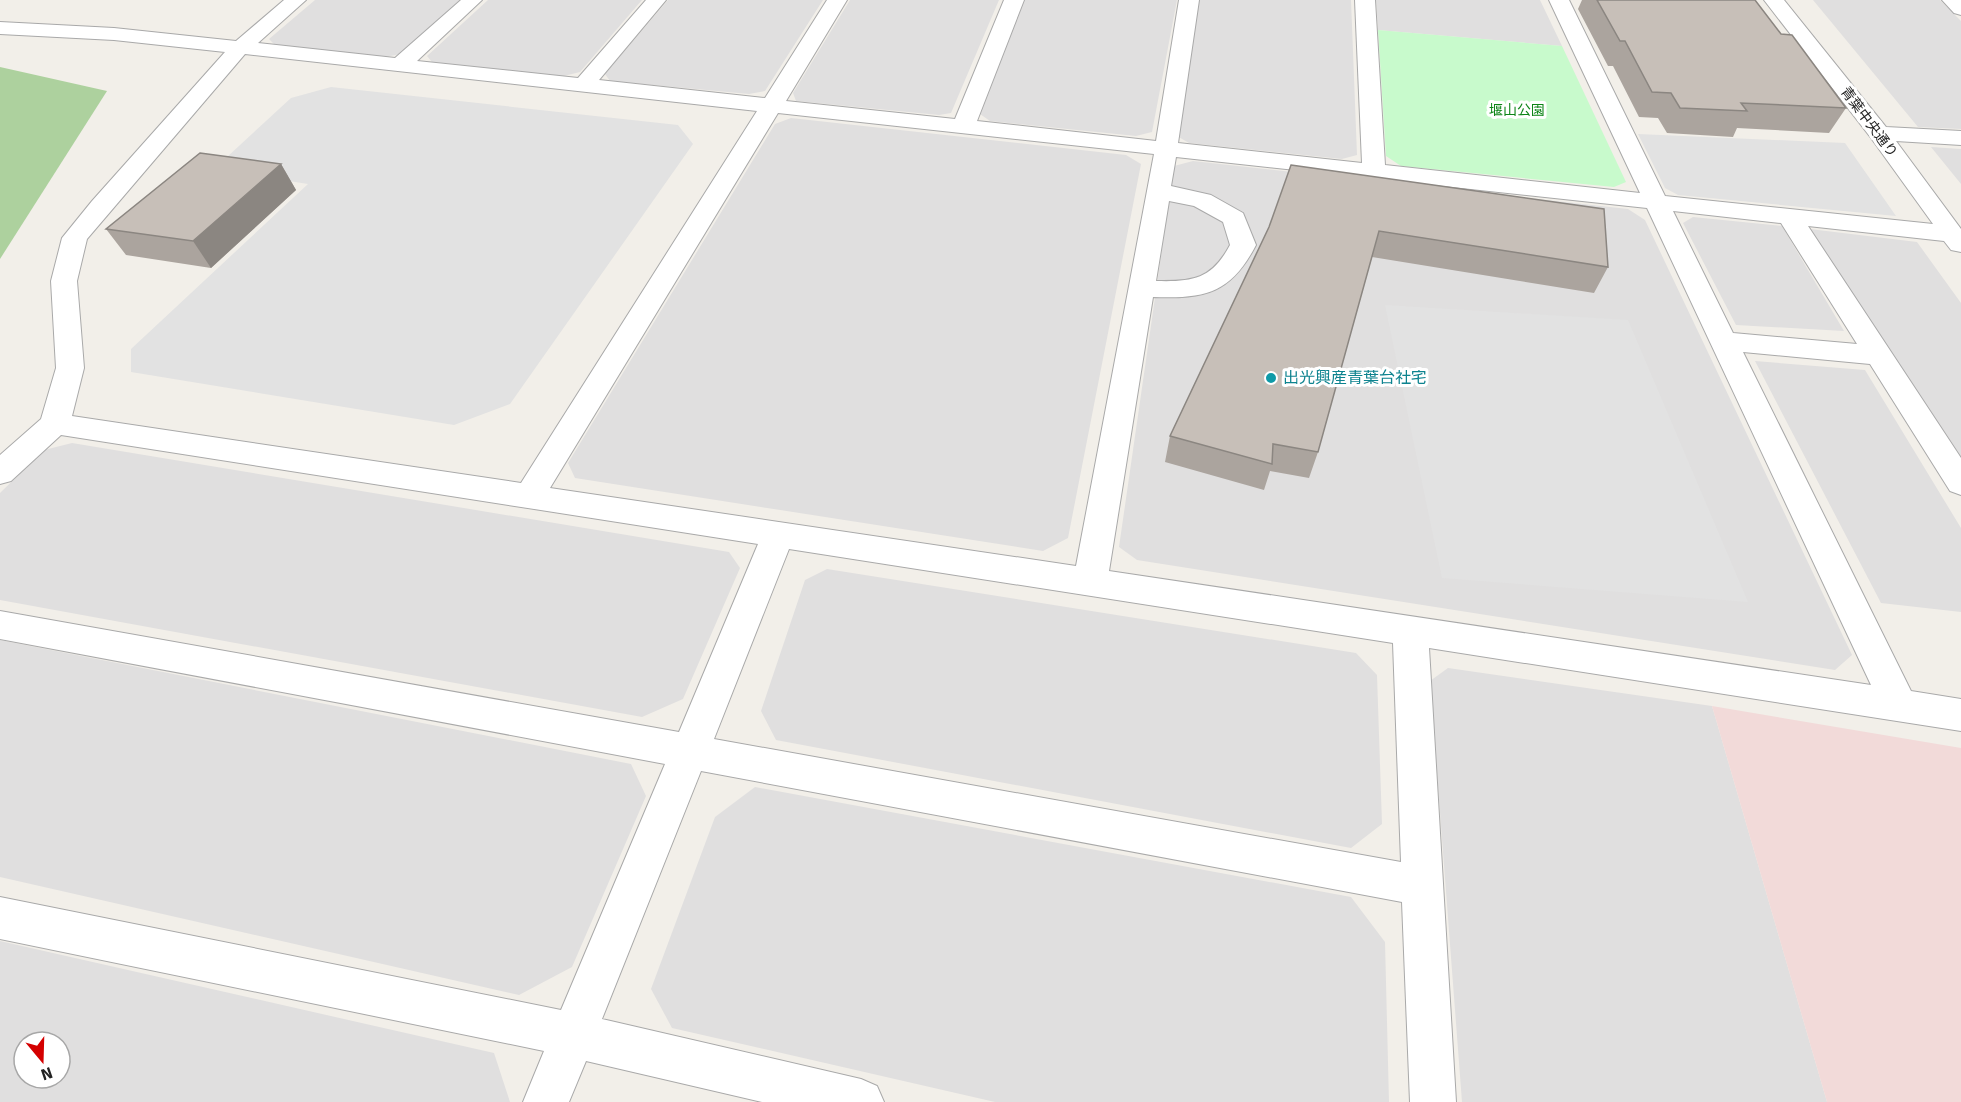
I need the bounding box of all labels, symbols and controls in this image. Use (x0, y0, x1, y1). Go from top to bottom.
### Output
street label: 青葉中央通り (1837, 83, 1901, 161)
park label: 堰山公園 (1489, 102, 1545, 119)
place label: 出光興産青葉台社宅 (1283, 368, 1427, 388)
marker: 出光興産青葉台社宅 (1264, 371, 1278, 385)
north arrow (12, 1030, 72, 1090)
text: N (38, 1062, 55, 1085)

